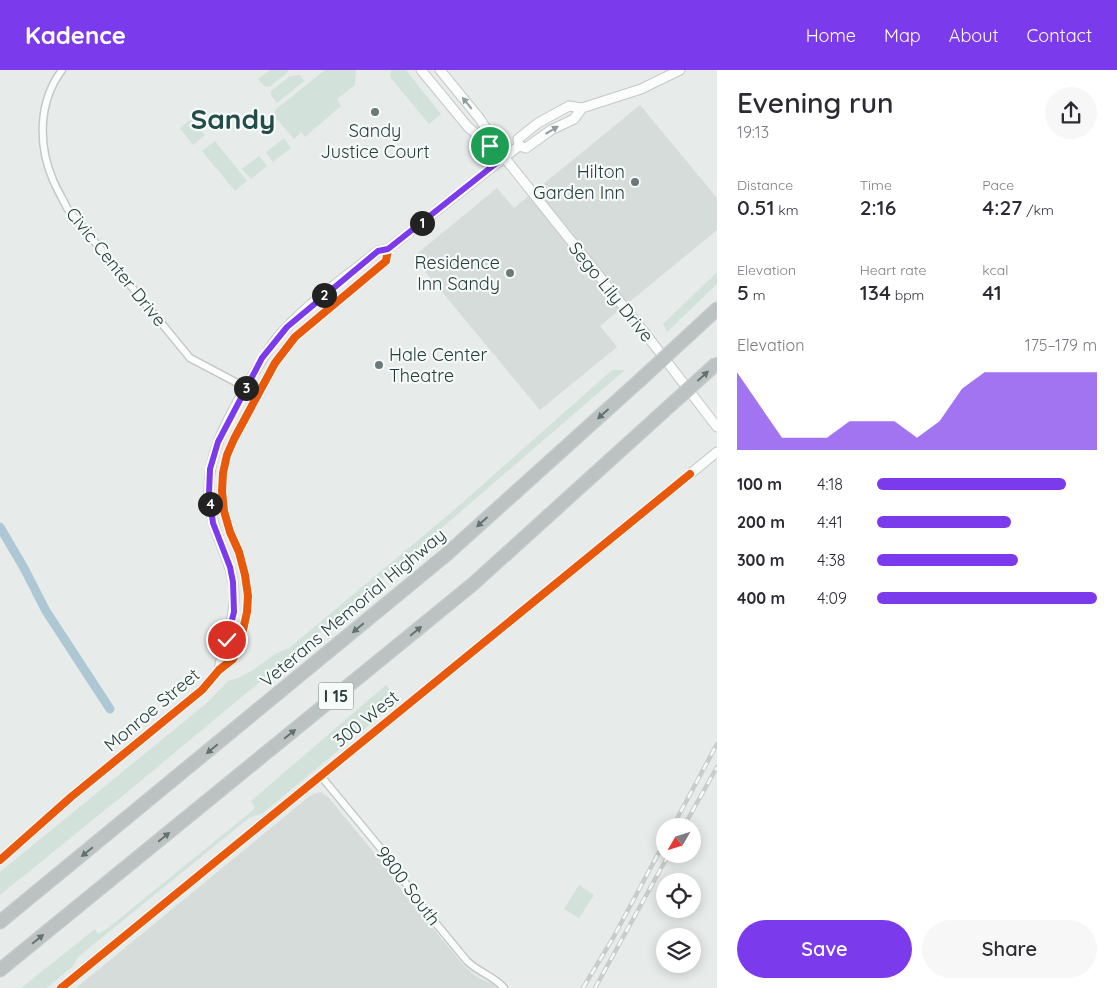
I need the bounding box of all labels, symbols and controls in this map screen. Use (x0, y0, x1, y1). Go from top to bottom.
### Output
text: Kadence (25, 20, 126, 50)
text: Home (806, 24, 856, 47)
text: Map (884, 24, 921, 47)
text: About (949, 24, 999, 47)
text: Contact (1027, 24, 1092, 47)
text: Evening run (737, 85, 894, 120)
button: share (1045, 87, 1097, 139)
one-way arrow (461, 96, 472, 109)
district label: Sandy (190, 101, 276, 136)
marker: Sandy Justice Court (369, 106, 381, 118)
place label: Sandy Justice Court (320, 119, 430, 163)
text: 19:13 (737, 122, 769, 142)
pin (469, 125, 511, 167)
one-way arrow (545, 126, 558, 135)
icon: arrive (476, 132, 504, 160)
place label: Hilton Garden Inn (533, 160, 625, 204)
marker: Hilton Garden Inn (629, 176, 641, 188)
text: Distance (737, 176, 793, 194)
text: Time (860, 176, 892, 194)
text: Pace (982, 176, 1014, 194)
text: 0.51 (737, 194, 774, 220)
text: 2:16 (860, 194, 896, 220)
text: 4:27 (982, 194, 1022, 220)
text: km (774, 201, 799, 219)
text: /km (1022, 201, 1054, 219)
street label: Civic Center Drive (61, 202, 172, 331)
pin: 1 (410, 210, 434, 236)
text: 1 (420, 214, 425, 232)
street label: Sego Lily Drive (564, 237, 659, 347)
place label: Residence Inn Sandy (415, 251, 500, 295)
text: Elevation (737, 261, 796, 279)
text: Heart rate (860, 261, 926, 279)
text: kcal (982, 261, 1008, 279)
marker: Residence Inn Sandy (504, 267, 516, 279)
text: 5 (737, 279, 749, 305)
text: 134 (860, 279, 891, 305)
text: 41 (982, 279, 1002, 305)
pin: 2 (312, 282, 336, 308)
text: 2 (321, 286, 328, 304)
text: m (749, 286, 765, 304)
text: bpm (891, 286, 924, 304)
text: Elevation (737, 335, 804, 355)
text: 175–179 m (1025, 335, 1097, 355)
place label: Hale Center Theatre (389, 343, 487, 387)
marker: Hale Center Theatre (373, 359, 385, 371)
one-way arrow (696, 370, 708, 382)
pin: 3 (234, 376, 258, 400)
text: 3 (243, 379, 250, 397)
one-way arrow (597, 408, 609, 420)
text: 100 m (737, 474, 782, 494)
text: 4:18 (817, 474, 843, 494)
pin: 4 (198, 492, 222, 516)
text: 4 (206, 495, 215, 513)
text: 200 m (737, 512, 785, 532)
text: 4:41 (817, 512, 843, 532)
one-way arrow (475, 517, 488, 528)
street label: Veterans Memorial Highway (255, 523, 450, 692)
text: 300 m (737, 550, 784, 570)
text: 4:38 (817, 550, 845, 570)
text: 400 m (737, 588, 785, 608)
text: 4:09 (817, 588, 847, 608)
pin (206, 619, 248, 661)
one-way arrow (352, 622, 365, 633)
one-way arrow (409, 625, 422, 636)
icon: check (213, 626, 241, 654)
street label: Monroe Street (99, 663, 204, 756)
road number: I 15 (318, 682, 354, 710)
street label: 300 West (328, 685, 403, 752)
one-way arrow (284, 729, 296, 740)
one-way arrow (206, 743, 219, 754)
north arrow (656, 818, 701, 862)
map controls (656, 818, 701, 973)
one-way arrow (158, 831, 170, 843)
street label: 9800 South (371, 841, 446, 930)
one-way arrow (80, 847, 93, 858)
button: locate (656, 873, 701, 918)
button: Save (737, 920, 912, 978)
button: Share (922, 920, 1097, 978)
button: layers (656, 928, 701, 973)
one-way arrow (31, 934, 44, 945)

